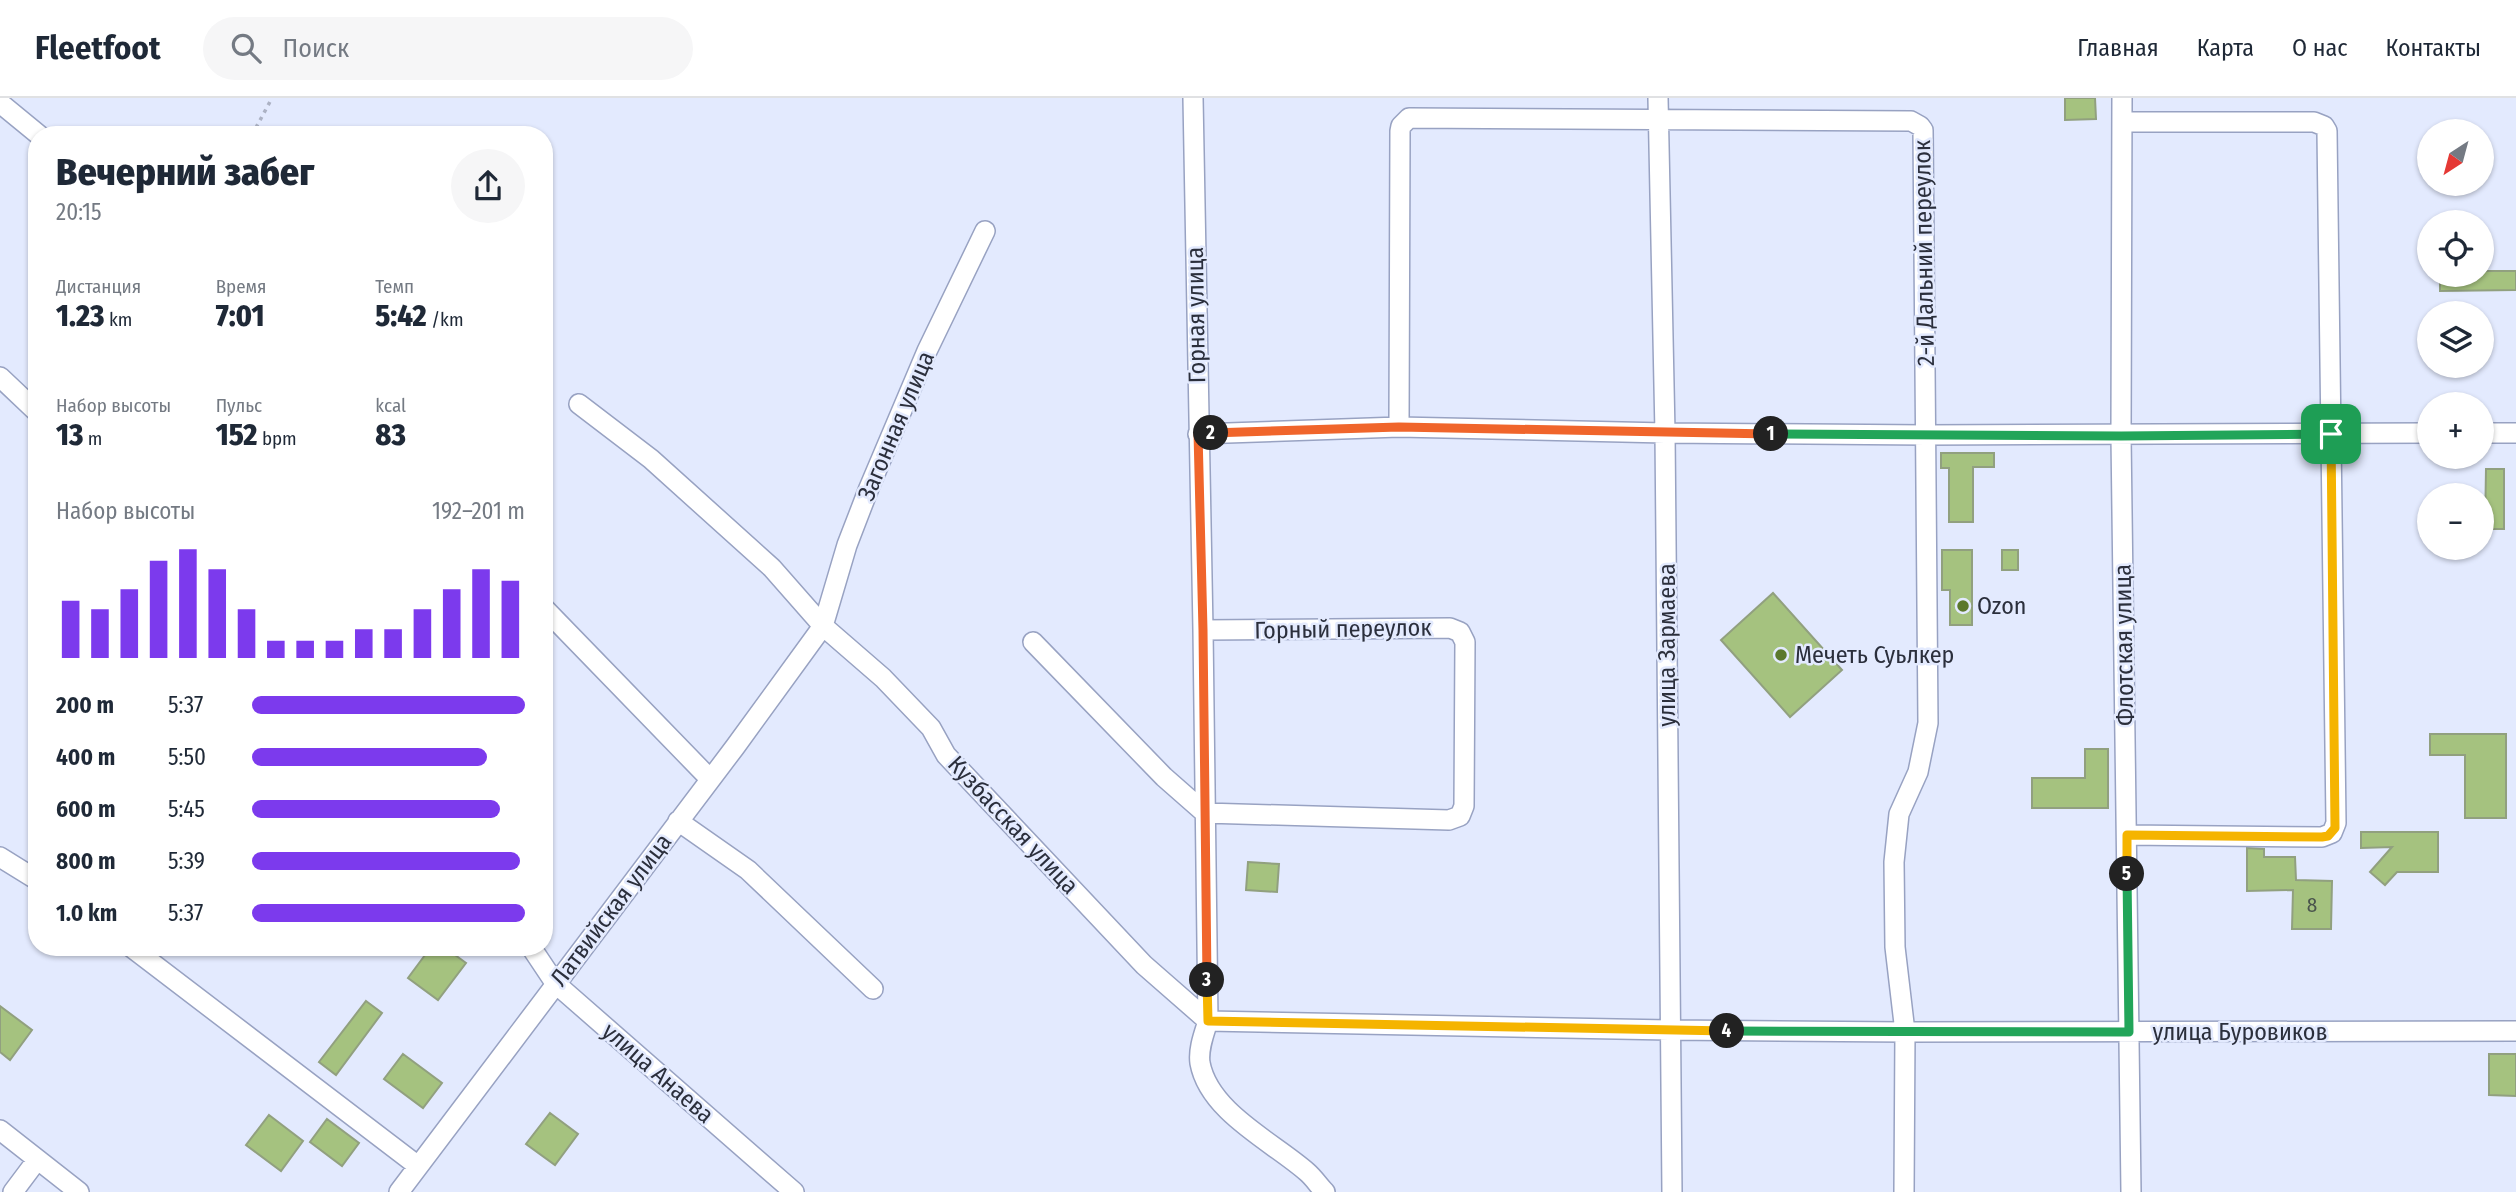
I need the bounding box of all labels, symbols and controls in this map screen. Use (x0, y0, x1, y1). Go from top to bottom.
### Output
search box (203, 17, 693, 80)
text: Fleetfoot (35, 28, 161, 68)
icon: search (227, 29, 265, 67)
text: Поиск (283, 33, 349, 64)
text: Главная (2077, 34, 2159, 62)
text: Карта (2197, 34, 2254, 62)
text: О нас (2292, 34, 2347, 62)
text: Контакты (2385, 34, 2481, 62)
north arrow (2417, 119, 2494, 196)
map controls (2417, 119, 2494, 560)
street label: 2-й Дальний переулок (1908, 139, 1940, 366)
text: Вечерний забег (56, 149, 314, 195)
button: share (451, 149, 525, 223)
text: 20:15 (56, 198, 102, 226)
button: locate (2417, 210, 2494, 287)
street label: Горная улица (1181, 247, 1211, 383)
text: Дистанция (56, 275, 141, 298)
text: Время (216, 275, 267, 298)
text: Темп (375, 275, 414, 298)
text: 1.23 (56, 298, 104, 334)
text: 7:01 (216, 298, 265, 334)
text: 5:42 (375, 298, 427, 334)
button: layers (2417, 301, 2494, 378)
text: km (104, 308, 132, 331)
text: /km (427, 308, 464, 331)
street label: Загонная улица (852, 347, 940, 505)
button: + (2417, 392, 2494, 469)
text: Набор высоты (56, 394, 171, 417)
text: Пульс (216, 394, 262, 417)
text: kcal (375, 394, 406, 417)
pin (2301, 404, 2361, 464)
icon: arrive (2312, 415, 2350, 453)
pin: 2 (1194, 416, 1228, 450)
pin: 1 (1754, 416, 1788, 452)
text: 13 (56, 417, 83, 453)
text: 152 (216, 417, 257, 453)
text: 83 (375, 417, 406, 453)
text: 2 (1206, 421, 1215, 444)
text: 1 (1766, 422, 1775, 445)
text: m (83, 427, 102, 450)
text: bpm (257, 427, 297, 450)
button: − (2417, 483, 2494, 560)
text: Набор высоты (56, 497, 195, 525)
text: 192–201 m (432, 497, 525, 525)
street label: улица Зармаева (1653, 563, 1681, 727)
street label: Флотская улица (2109, 564, 2139, 726)
place label: Ozon (1977, 592, 2026, 620)
marker: Ozon (1955, 598, 1971, 614)
street label: Горный переулок (1254, 613, 1433, 645)
place label: Мечеть Суьлкер (1795, 641, 1954, 669)
marker: Мечеть Суьлкер (1773, 647, 1789, 663)
text: 200 m (56, 691, 114, 719)
text: 5:37 (168, 691, 203, 719)
text: 400 m (56, 743, 115, 771)
text: 5:50 (168, 743, 206, 771)
street label: Кузбасская улица (942, 750, 1084, 900)
text: 600 m (56, 795, 115, 823)
text: 5:45 (168, 795, 205, 823)
street label: Латвийская улица (545, 828, 677, 992)
text: 800 m (56, 847, 116, 875)
text: 5:39 (168, 847, 205, 875)
pin: 5 (2110, 856, 2144, 892)
text: 5 (2122, 862, 2131, 885)
house number: 8 (2307, 892, 2317, 918)
text: 1.0 km (56, 899, 117, 927)
text: 5:37 (168, 899, 203, 927)
pin: 3 (1190, 962, 1224, 998)
text: 3 (1202, 968, 1211, 991)
pin: 4 (1710, 1014, 1744, 1048)
street label: улица Анаева (597, 1017, 719, 1129)
street label: улица Буровиков (2152, 1018, 2328, 1046)
text: 4 (1722, 1019, 1731, 1042)

